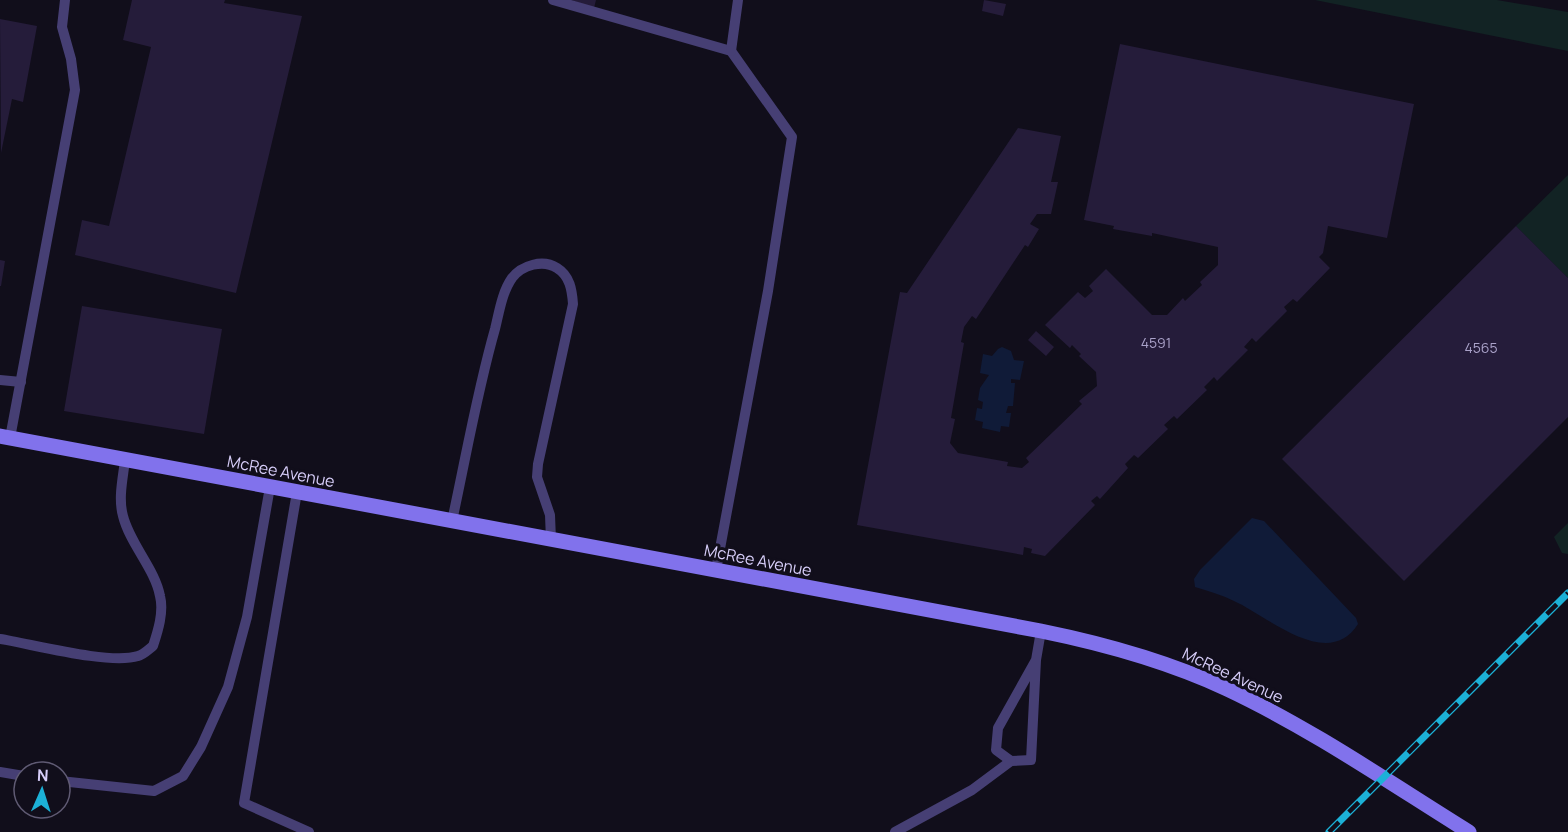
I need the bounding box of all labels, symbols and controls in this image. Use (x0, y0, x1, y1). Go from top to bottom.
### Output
house number: 4591 (1141, 333, 1171, 352)
house number: 4565 (1464, 338, 1498, 357)
street label: McRee Avenue (225, 450, 337, 492)
street label: McRee Avenue (702, 539, 814, 581)
street label: McRee Avenue (1179, 642, 1287, 708)
north arrow (12, 760, 72, 820)
text: N (36, 764, 49, 786)

